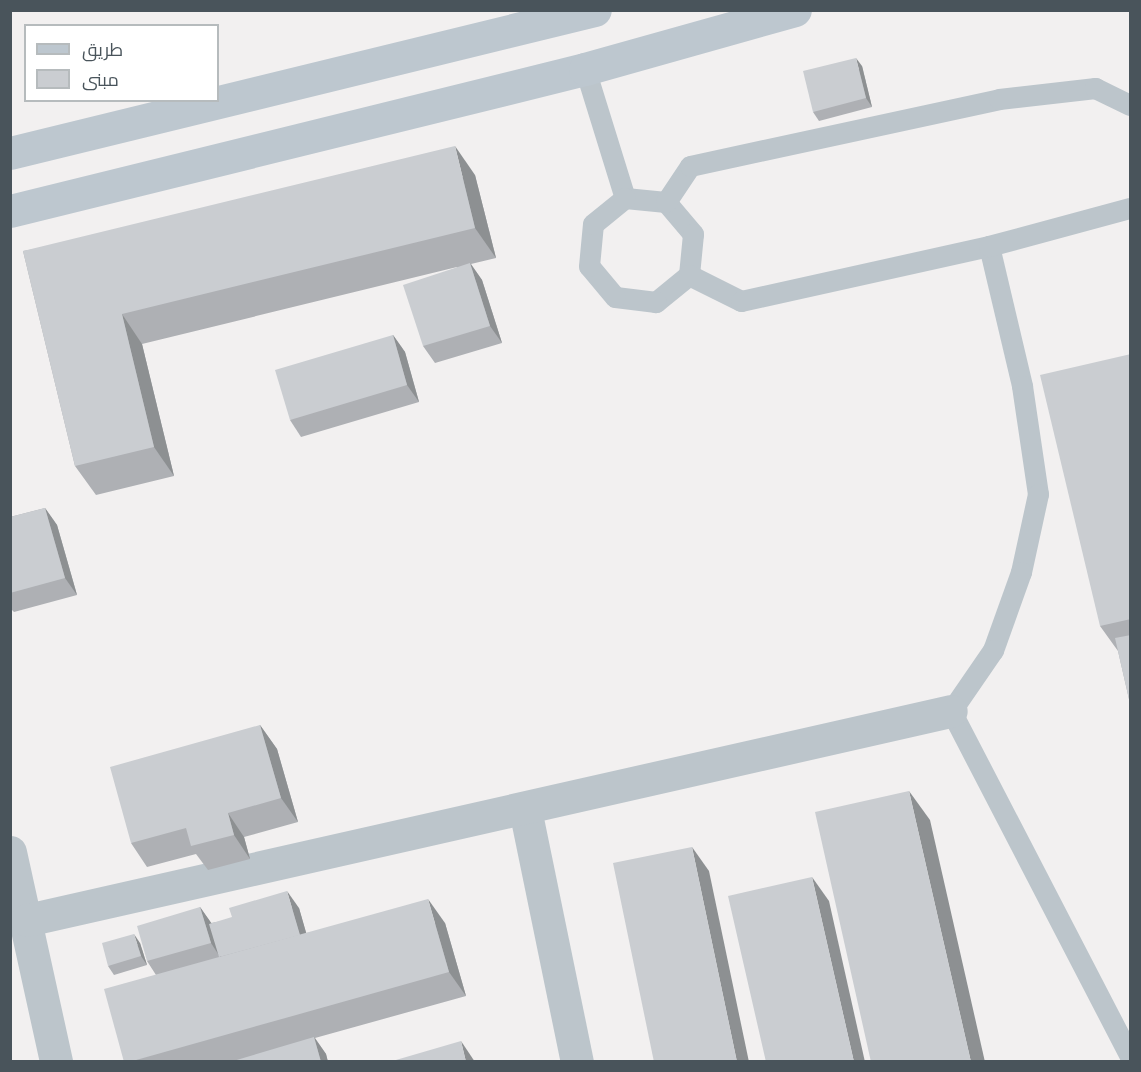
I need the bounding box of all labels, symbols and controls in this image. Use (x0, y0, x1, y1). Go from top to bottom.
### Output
legend (24, 24, 219, 102)
text: طريق (82, 39, 123, 61)
text: مبنى (82, 69, 119, 91)

